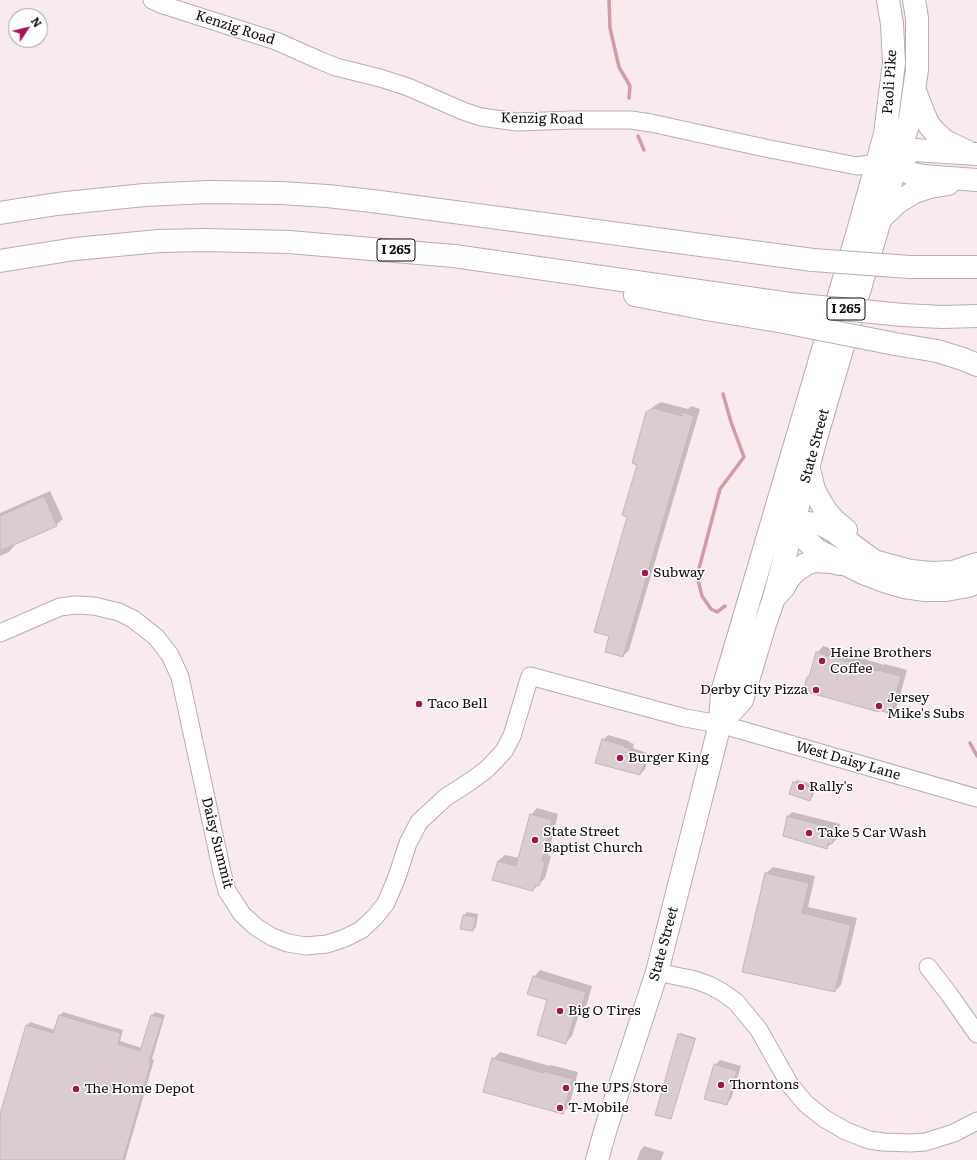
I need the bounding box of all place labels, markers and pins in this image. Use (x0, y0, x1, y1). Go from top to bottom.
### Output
place label: Subway (653, 565, 705, 581)
marker: Subway (640, 568, 650, 578)
place label: Heine Brothers Coffee (830, 645, 931, 678)
marker: Heine Brothers Coffee (817, 656, 827, 666)
place label: Derby City Pizza (700, 682, 808, 698)
marker: Derby City Pizza (811, 685, 821, 695)
place label: Jersey Mike's Subs (887, 690, 964, 722)
place label: Taco Bell (427, 696, 487, 712)
marker: Taco Bell (414, 699, 424, 709)
marker: Jersey Mike's Subs (874, 701, 884, 711)
place label: Burger King (628, 750, 709, 766)
marker: Burger King (615, 753, 625, 763)
place label: Rally's (809, 779, 853, 795)
marker: Rally's (796, 782, 806, 792)
place label: State Street Baptist Church (543, 824, 643, 856)
place label: Take 5 Car Wash (817, 825, 927, 841)
marker: Take 5 Car Wash (804, 828, 814, 838)
marker: State Street Baptist Church (530, 835, 540, 845)
place label: Big O Tires (568, 1003, 641, 1019)
marker: Big O Tires (555, 1006, 565, 1016)
place label: Thorntons (729, 1077, 799, 1093)
place label: The UPS Store (574, 1080, 668, 1096)
marker: Thorntons (716, 1080, 726, 1090)
place label: The Home Depot (84, 1081, 195, 1097)
marker: The UPS Store (561, 1083, 571, 1093)
marker: The Home Depot (71, 1084, 81, 1094)
place label: T-Mobile (568, 1100, 629, 1116)
marker: T-Mobile (555, 1103, 565, 1113)

